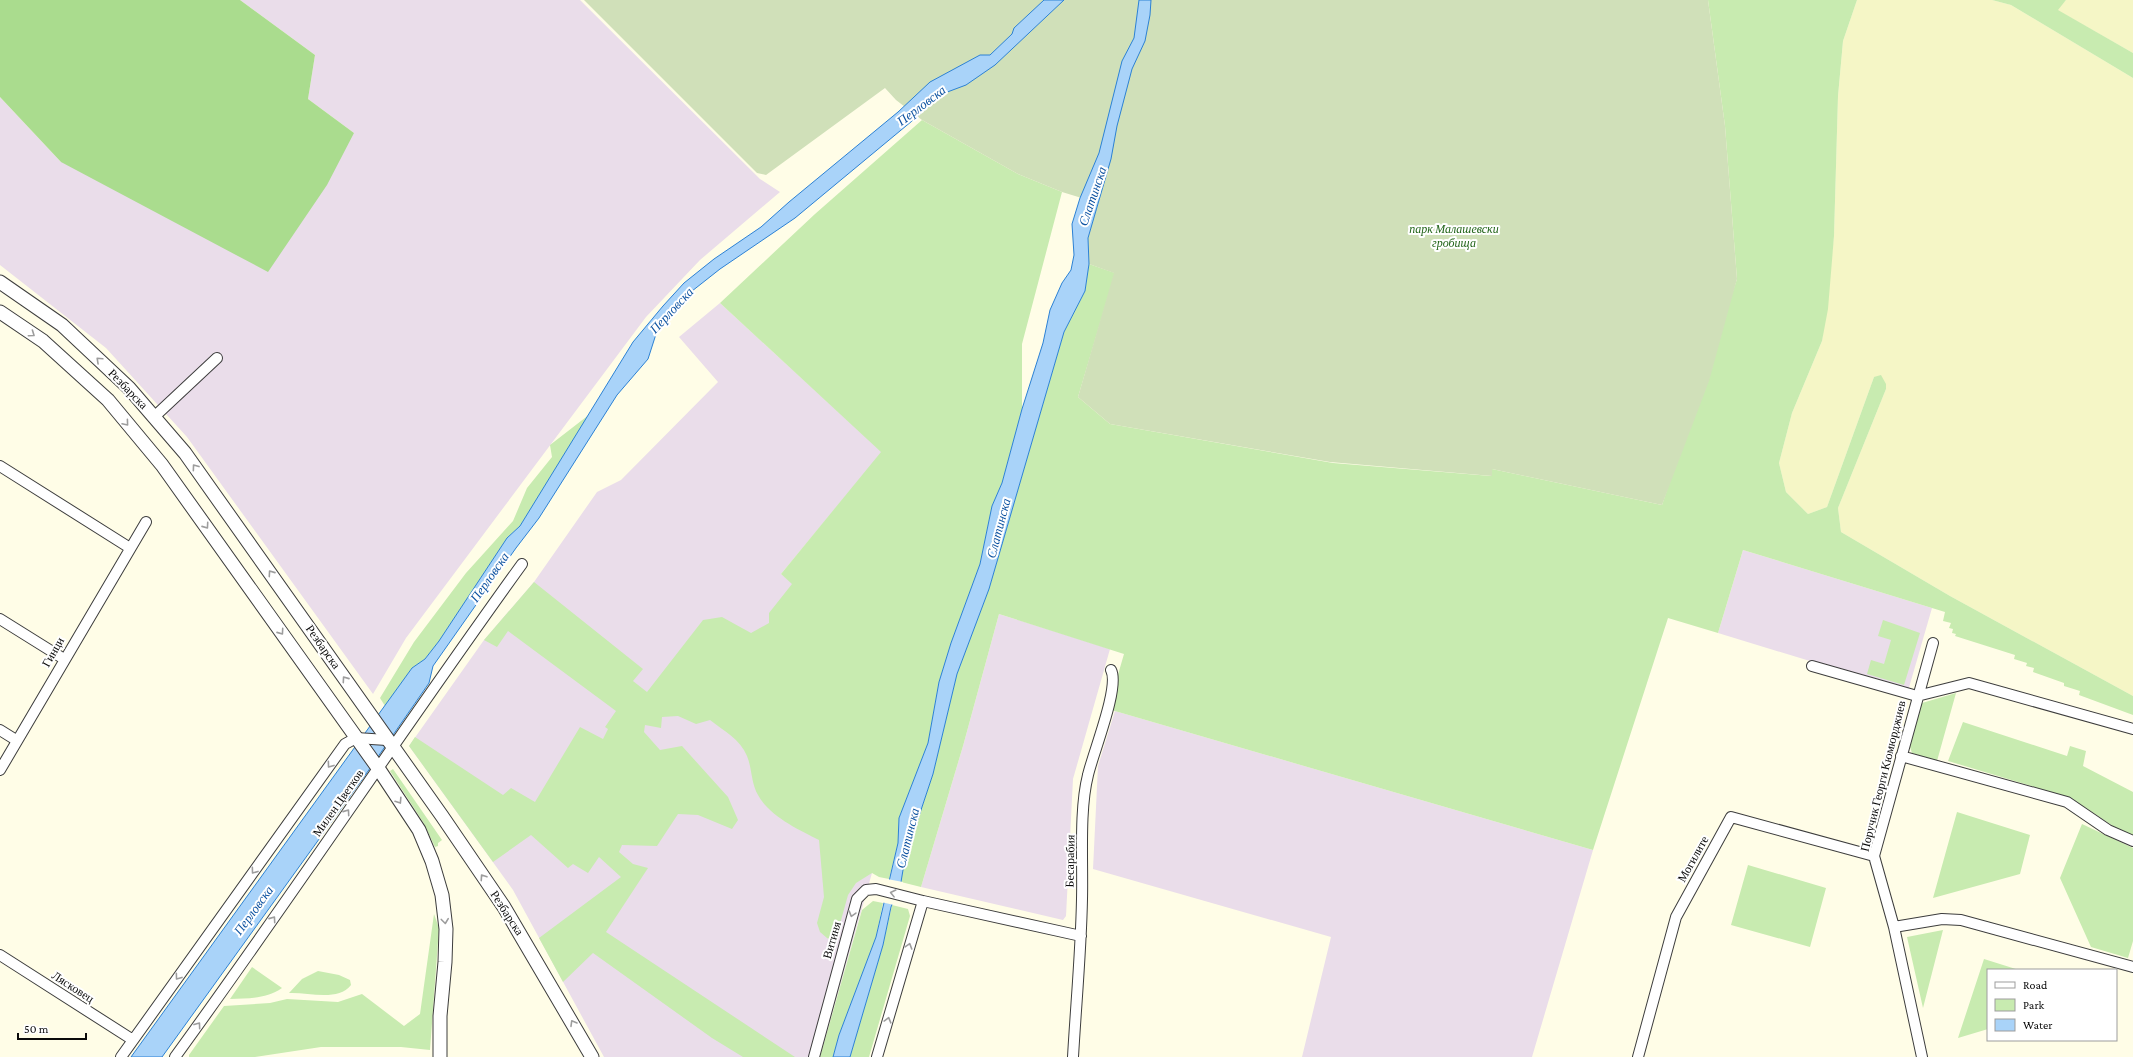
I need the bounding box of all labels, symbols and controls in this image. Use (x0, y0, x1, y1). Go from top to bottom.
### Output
water label: Перловска (893, 82, 949, 129)
water label: Слатинска (1075, 164, 1110, 228)
park label: парк Малашевски гробища (1409, 222, 1499, 250)
water label: Перловска (646, 284, 697, 337)
one-way arrow (28, 329, 35, 337)
one-way arrow (96, 357, 104, 365)
street label: Резбарска (105, 366, 151, 412)
one-way arrow (122, 418, 129, 425)
one-way arrow (192, 464, 200, 471)
water label: Слатинска (983, 496, 1014, 560)
one-way arrow (201, 521, 208, 528)
water label: Перловска (466, 549, 512, 606)
one-way arrow (268, 570, 276, 577)
street label: Резбарска (303, 622, 344, 672)
one-way arrow (276, 627, 283, 634)
street label: Гинци (39, 634, 67, 669)
one-way arrow (343, 677, 350, 684)
street label: Поручик Георги Кюмюрджиев (1857, 699, 1909, 853)
one-way arrow (328, 761, 335, 768)
street label: Милен Цветков (310, 766, 367, 839)
one-way arrow (395, 797, 402, 804)
water label: Слатинска (893, 806, 922, 870)
one-way arrow (342, 810, 349, 817)
street label: Могилите (1675, 833, 1711, 885)
street label: Бесарабия (1063, 834, 1077, 887)
one-way arrow (251, 867, 259, 874)
one-way arrow (481, 874, 488, 881)
water label: Перловска (230, 882, 277, 939)
street label: Резбарска (487, 888, 527, 939)
one-way arrow (890, 890, 897, 898)
one-way arrow (848, 911, 857, 918)
one-way arrow (268, 916, 276, 923)
one-way arrow (440, 918, 449, 924)
street label: Витиня (820, 919, 844, 960)
one-way arrow (904, 942, 913, 949)
street label: Лясковец (49, 968, 97, 1006)
legend (1987, 969, 2117, 1041)
one-way arrow (176, 972, 183, 979)
text: Road (2023, 978, 2048, 992)
text: Park (2023, 998, 2045, 1012)
scale bar (18, 1015, 86, 1041)
one-way arrow (883, 1017, 891, 1023)
text: Water (2023, 1018, 2053, 1032)
one-way arrow (570, 1020, 578, 1027)
text: 50 m (24, 1022, 49, 1036)
one-way arrow (193, 1023, 200, 1030)

